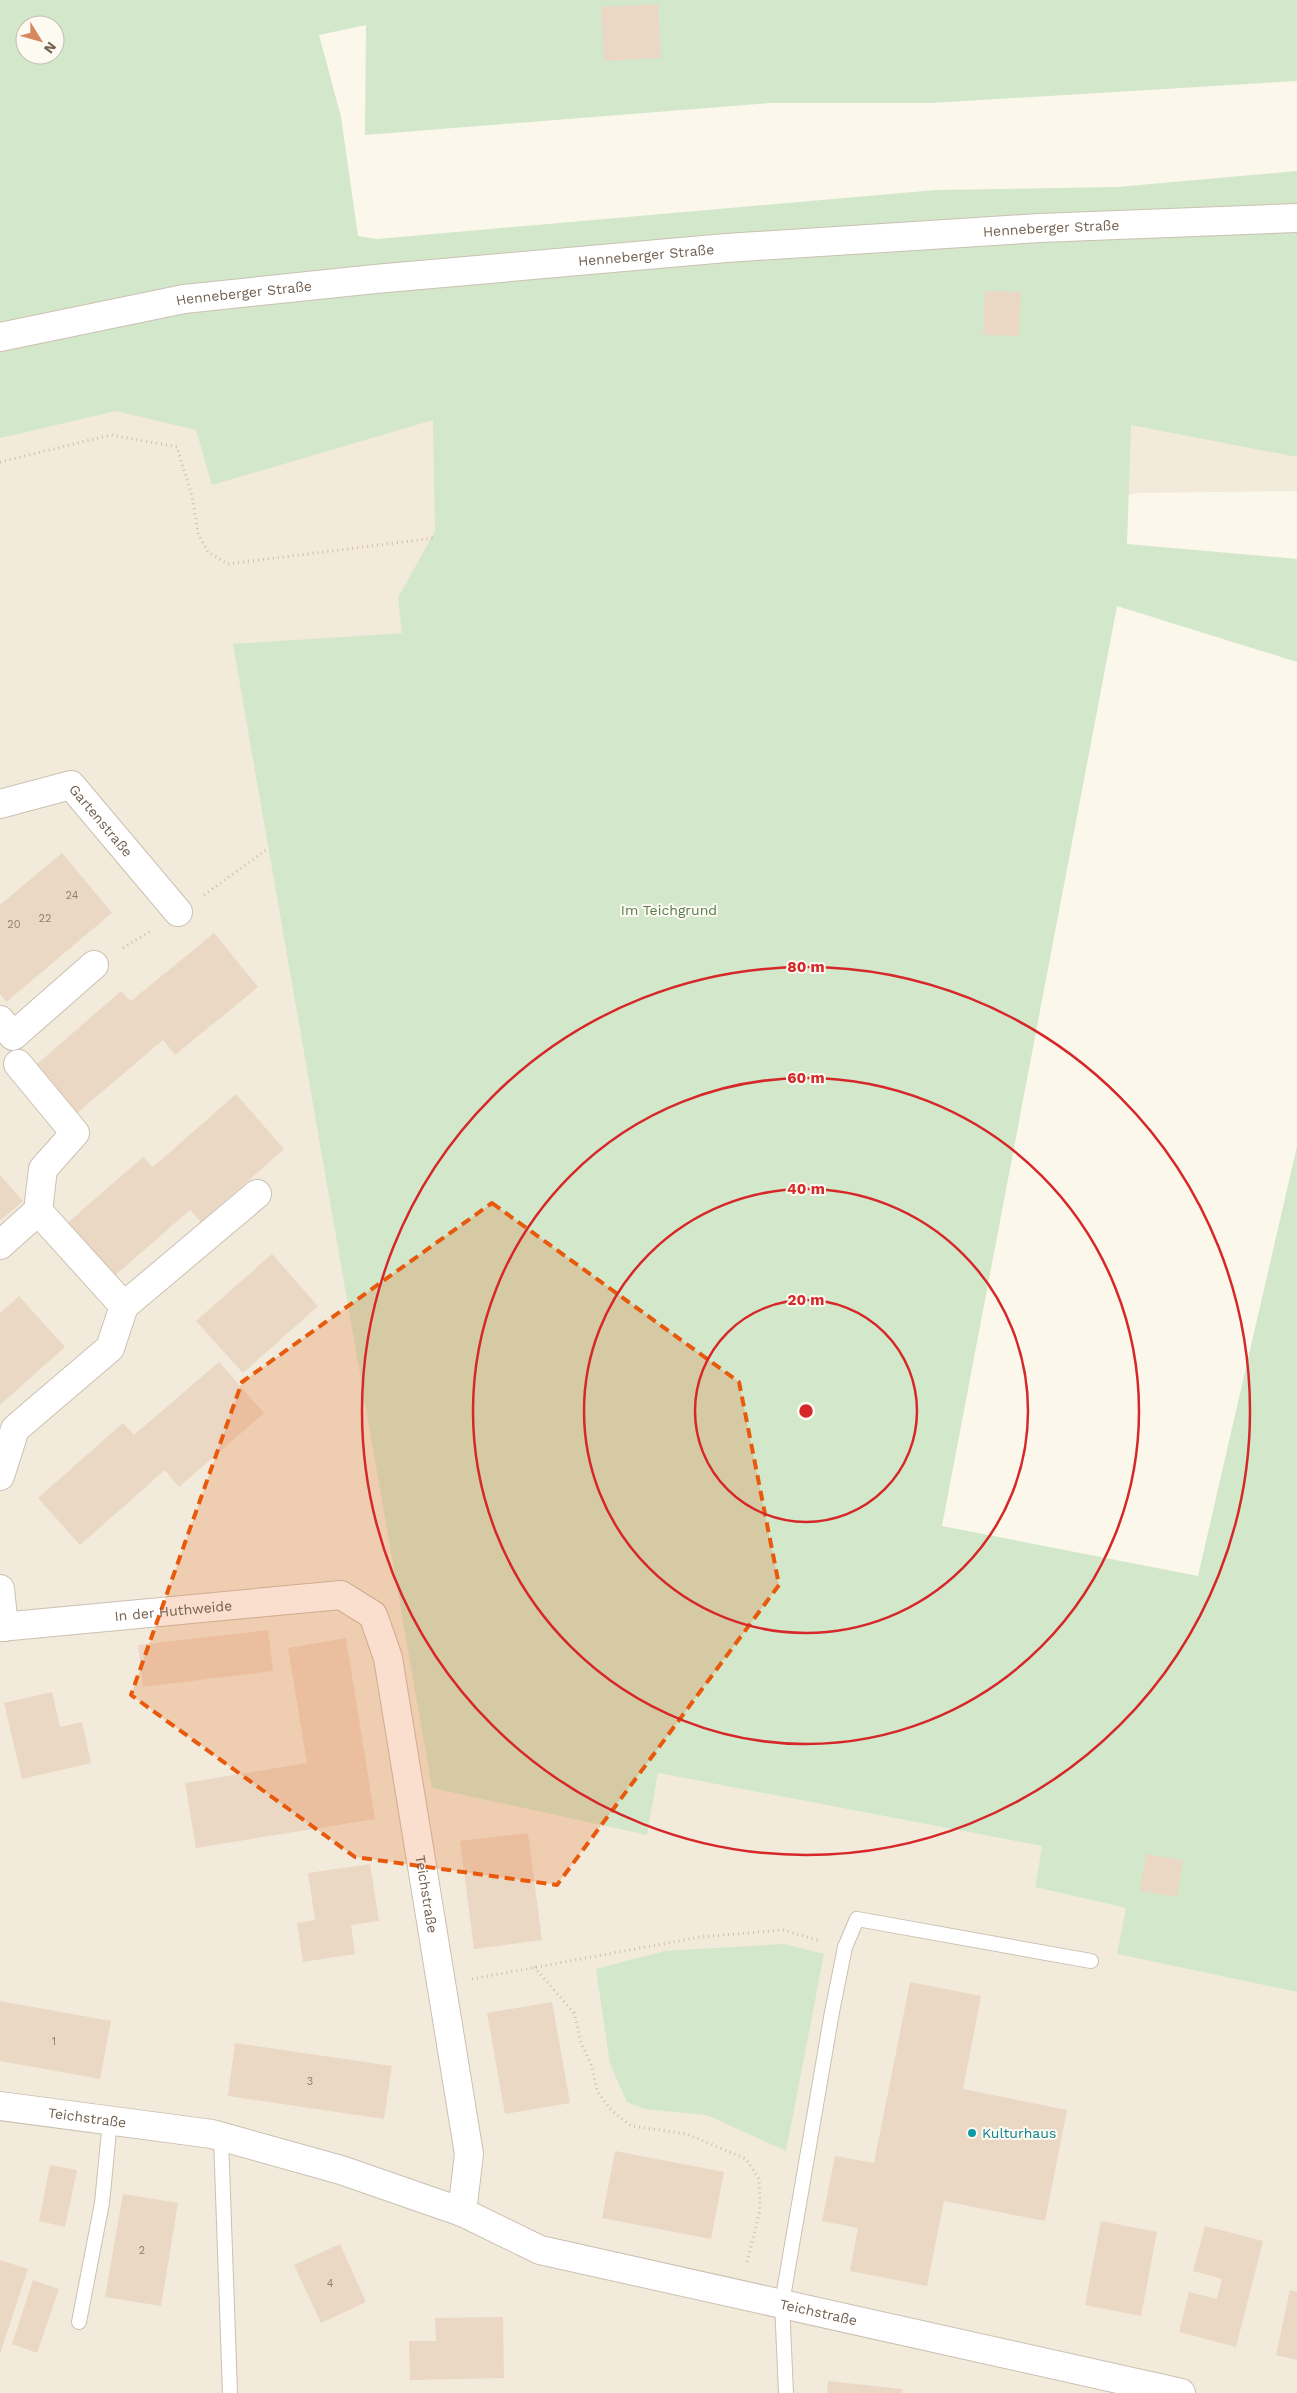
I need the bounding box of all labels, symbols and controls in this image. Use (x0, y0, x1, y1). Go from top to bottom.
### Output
north arrow (15, 15, 65, 65)
text: N (41, 39, 60, 57)
street label: Henneberger Straße (982, 217, 1120, 240)
street label: Henneberger Straße (577, 241, 715, 269)
street label: Henneberger Straße (174, 278, 313, 308)
street label: Gartenstraße (66, 781, 136, 860)
house number: 24 (66, 889, 79, 902)
park label: Im Teichgrund (621, 902, 717, 918)
house number: 22 (39, 912, 51, 925)
house number: 20 (7, 918, 21, 931)
text: 80 m (787, 958, 825, 976)
text: 60 m (787, 1069, 825, 1087)
text: 40 m (787, 1180, 825, 1198)
text: 20 m (787, 1291, 825, 1309)
centre of rings (797, 1402, 815, 1420)
street label: In der Huthweide (114, 1597, 233, 1624)
street label: Teichstraße (412, 1854, 441, 1934)
house number: 1 (52, 2035, 56, 2048)
house number: 3 (307, 2075, 313, 2088)
street label: Teichstraße (47, 2104, 127, 2131)
place label: Kulturhaus (982, 2125, 1056, 2141)
marker: Kulturhaus (966, 2127, 978, 2139)
house number: 2 (139, 2244, 145, 2257)
house number: 4 (327, 2277, 334, 2290)
street label: Teichstraße (778, 2296, 859, 2329)

